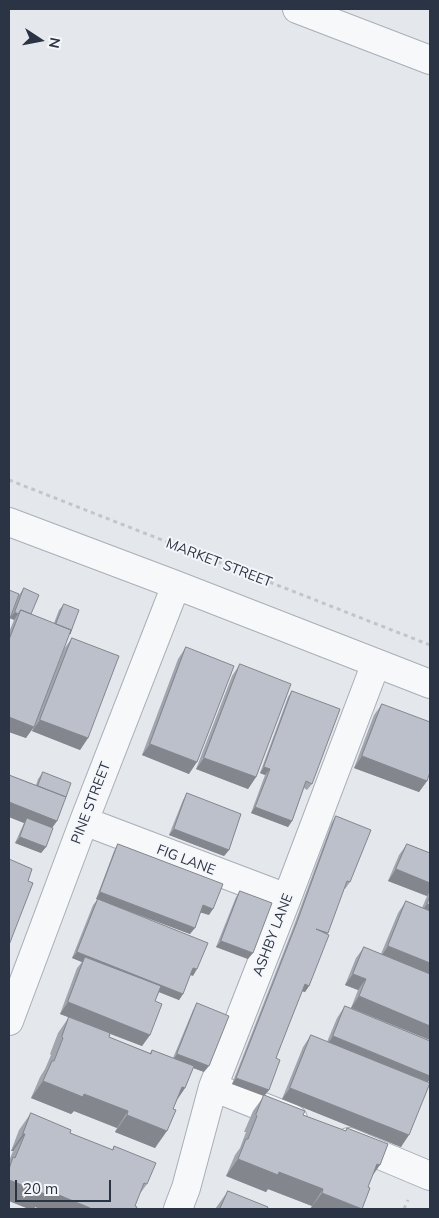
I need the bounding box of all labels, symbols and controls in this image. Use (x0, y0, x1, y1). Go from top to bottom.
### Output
north arrow (15, 15, 65, 65)
text: N (45, 36, 65, 50)
street label: MARKET STREET (164, 535, 274, 591)
street label: PINE STREET (68, 760, 114, 846)
street label: FIG LANE (154, 841, 218, 879)
street label: ASHBY LANE (249, 891, 297, 979)
scale bar (18, 1170, 114, 1202)
text: 20 m (23, 1179, 58, 1198)

